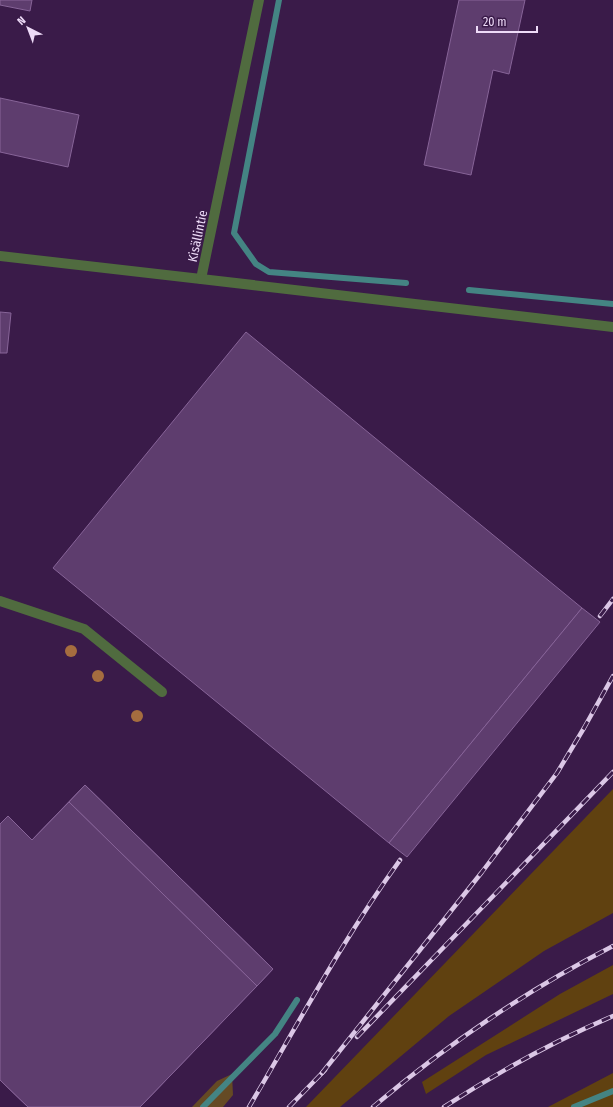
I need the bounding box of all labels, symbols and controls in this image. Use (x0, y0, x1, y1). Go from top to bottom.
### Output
north arrow (8, 8, 48, 48)
scale bar (477, 8, 537, 34)
text: N (15, 14, 28, 28)
text: 20 m (483, 15, 507, 29)
street label: Kisällintie (185, 209, 210, 263)

